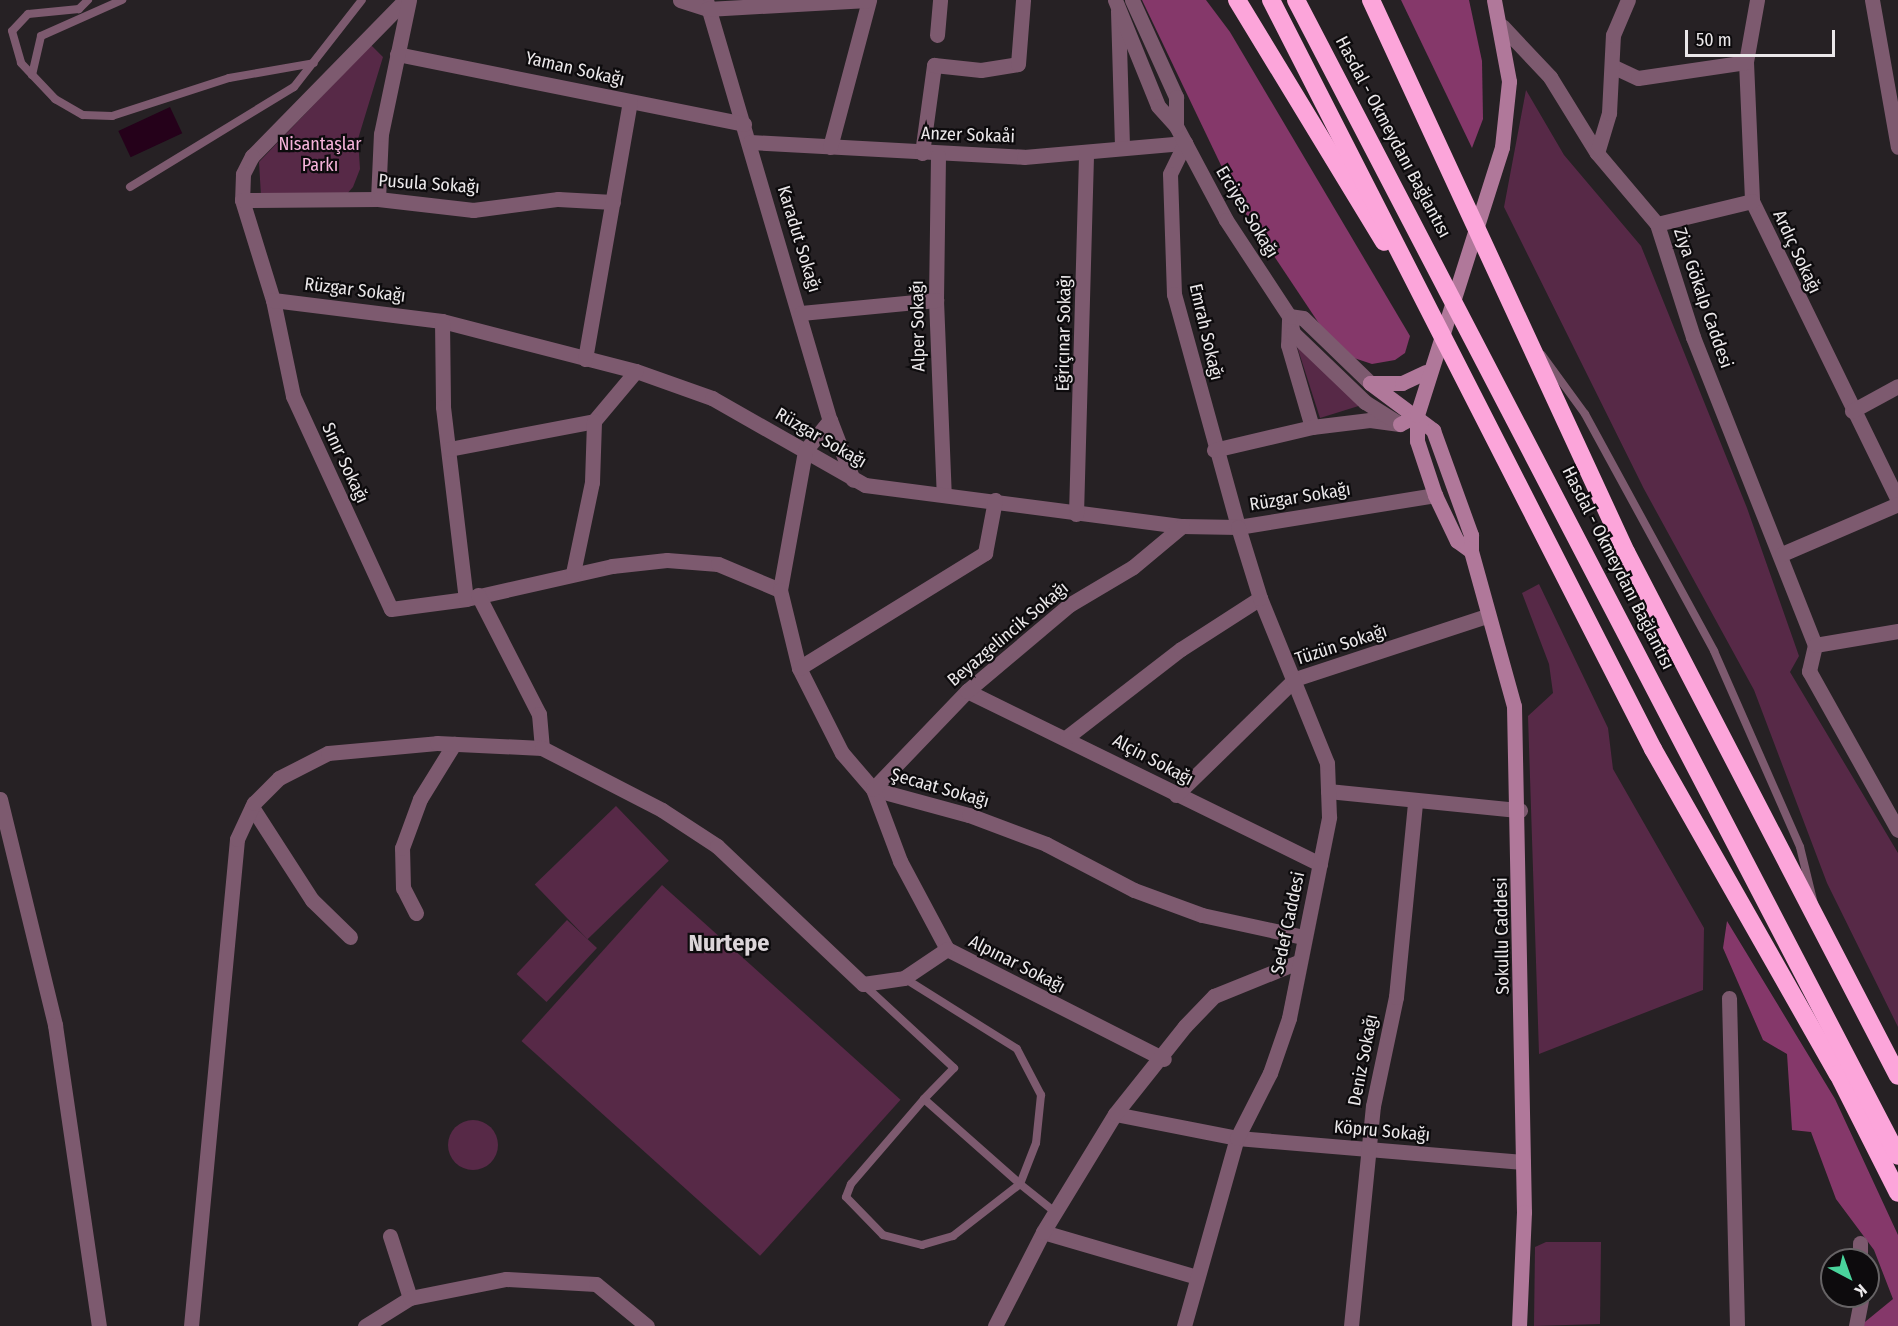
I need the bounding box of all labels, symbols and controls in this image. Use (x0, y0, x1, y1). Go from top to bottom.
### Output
scale bar (1688, 18, 1838, 56)
text: 50 m (1696, 29, 1732, 51)
street label: Hasdal - Okmeydanı Bağlantısı (1331, 33, 1455, 241)
street label: Yaman Sokağı (523, 47, 627, 91)
street label: Anzer Sokaåi (921, 123, 1015, 147)
park label: Nisantaşlar Parkı (278, 134, 362, 176)
street label: Erciyes Sokağı (1211, 162, 1283, 262)
street label: Pusula Sokağı (378, 170, 480, 198)
street label: Karadut Sokağı (773, 183, 825, 295)
street label: Ardıç Sokağı (1768, 207, 1826, 297)
street label: Ziya Gökalp Caddesi (1669, 225, 1737, 371)
street label: Rüzgar Sokağı (303, 273, 407, 307)
street label: Eğriçınar Sokağı (1052, 275, 1076, 391)
street label: Alper Sokağı (906, 280, 930, 372)
street label: Emrah Sokağı (1184, 282, 1228, 382)
street label: Rüzgar Sokağı (772, 403, 870, 473)
street label: Sınır Sokağı (317, 419, 373, 507)
street label: Hasdal - Okmeydanı Bağlantısı (1557, 463, 1679, 673)
street label: Rüzgar Sokağı (1248, 478, 1352, 516)
street label: Beyazgelincik Sokağı (943, 577, 1073, 691)
street label: Tüzün Sokağı (1292, 620, 1390, 670)
street label: Alçin Sokağı (1109, 730, 1197, 790)
street label: Şecaat Sokağı (888, 764, 992, 812)
street label: Sedef Caddesi (1267, 870, 1309, 976)
street label: Sokullu Caddesi (1490, 877, 1514, 995)
district label: Nurtepe (689, 930, 769, 958)
street label: Alpınar Sokağı (965, 930, 1069, 998)
street label: Deniz Sokağı (1344, 1012, 1382, 1108)
street label: Köpru Sokağı (1333, 1116, 1431, 1146)
north arrow (1820, 1248, 1880, 1308)
text: K (1851, 1280, 1871, 1301)

